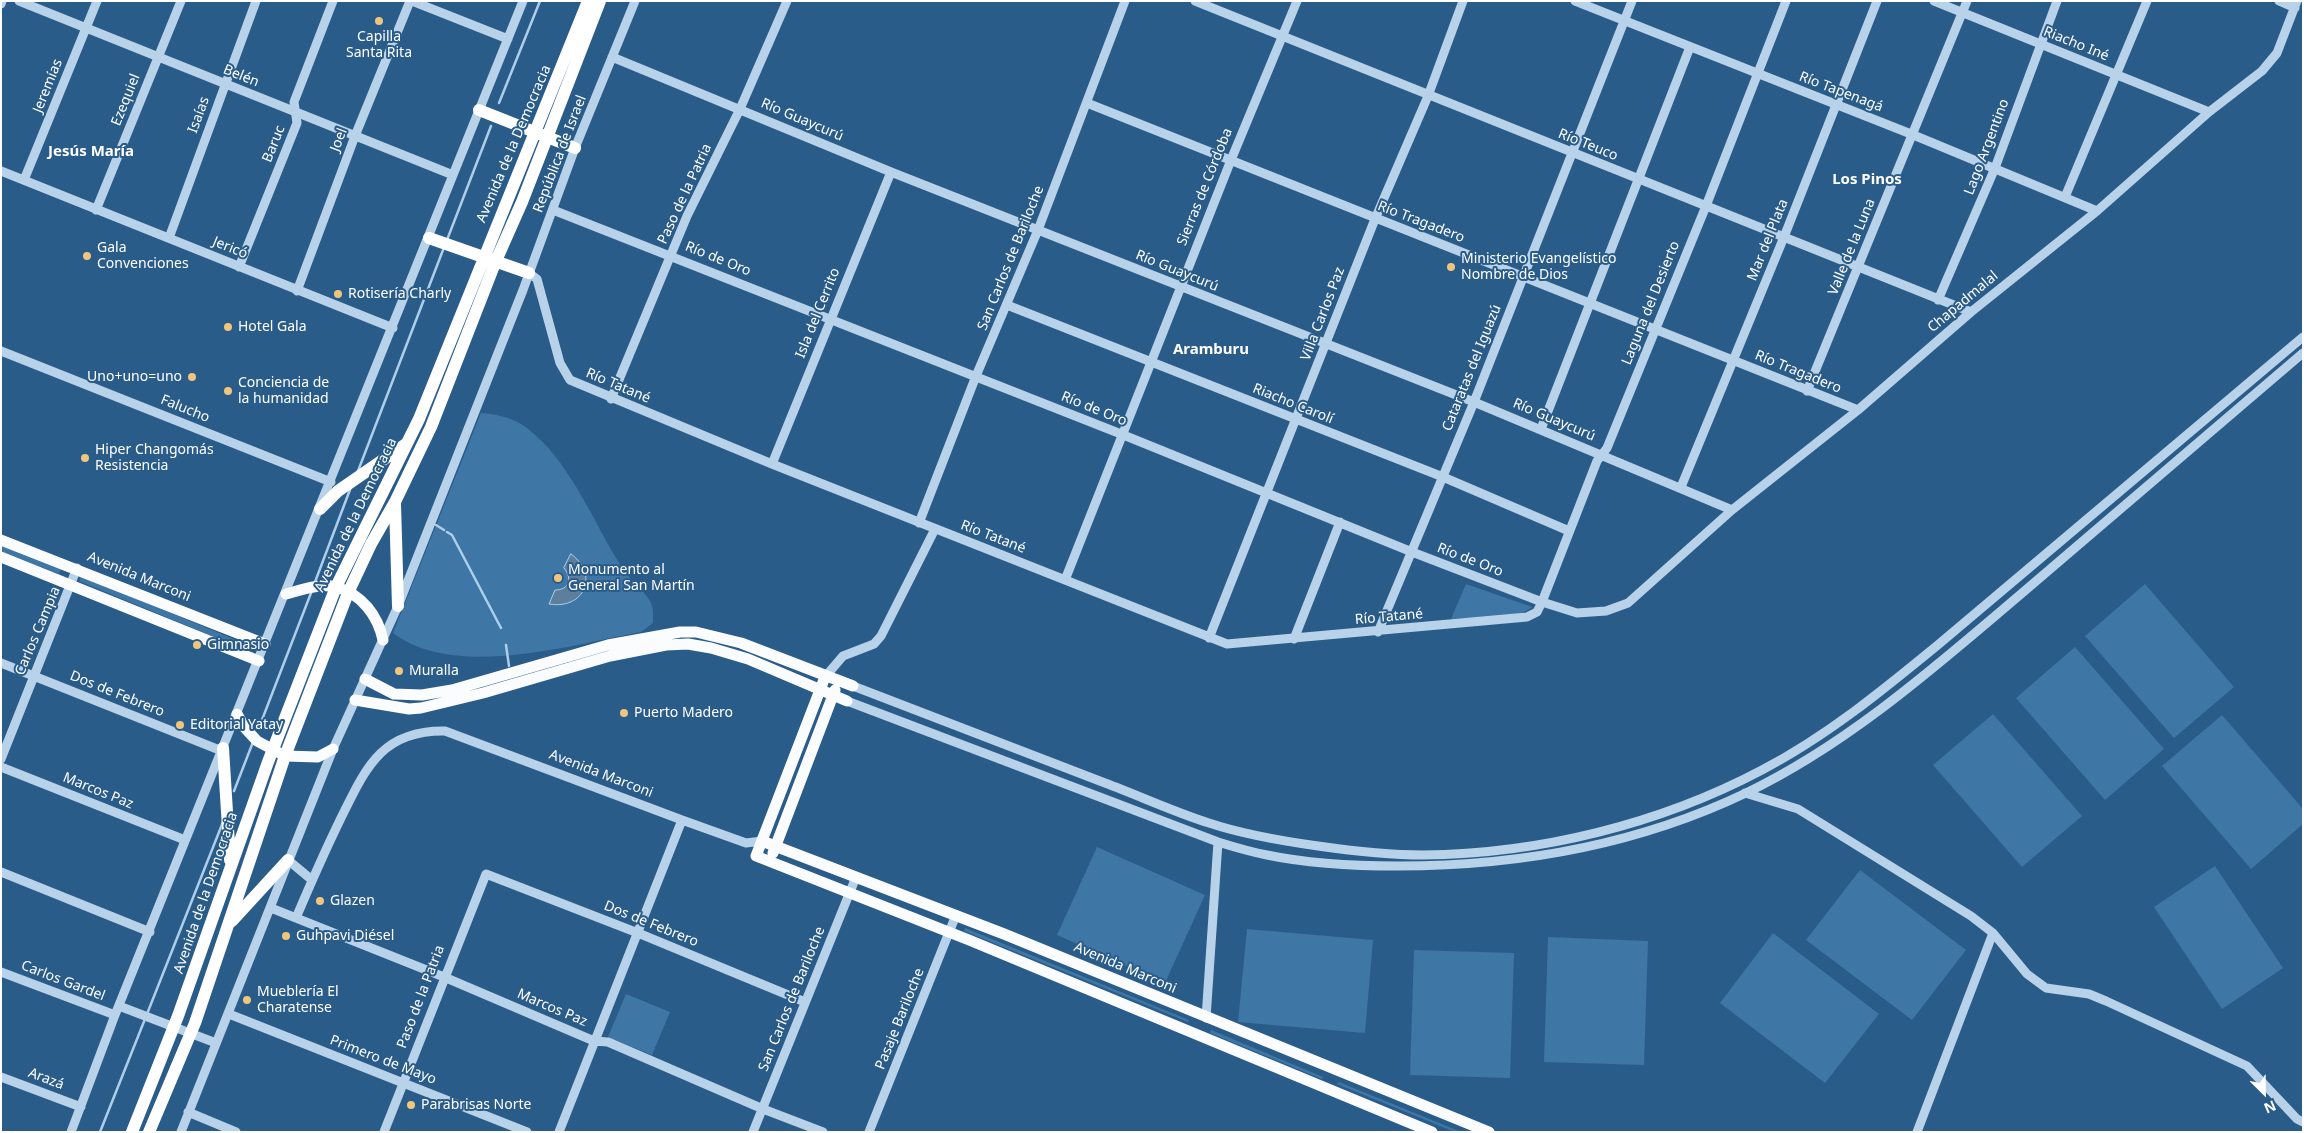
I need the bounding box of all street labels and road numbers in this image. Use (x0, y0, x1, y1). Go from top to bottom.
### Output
street label: Riacho Iné (2041, 23, 2111, 65)
street label: Jeremías (30, 57, 66, 115)
street label: Belén (221, 61, 261, 91)
street label: Avenida de la Democracia (473, 63, 555, 225)
street label: Río Tapenagá (1797, 68, 1885, 116)
street label: Ezequiel (108, 72, 144, 128)
street label: República de Israel (530, 93, 590, 215)
street label: Isaías (185, 95, 213, 135)
street label: Río Guaycurú (758, 95, 846, 145)
street label: Lago Argentino (1961, 97, 2013, 197)
street label: Baruc (259, 123, 289, 165)
street label: Río Teuco (1556, 125, 1620, 165)
street label: Joel (327, 126, 351, 154)
street label: Sierras de Córdoba (1174, 126, 1236, 248)
street label: Paso de la Patria (654, 141, 716, 247)
street label: San Carlos de Bariloche (974, 183, 1048, 333)
street label: Valle de la Luna (1825, 196, 1879, 298)
street label: Mar del Plata (1744, 197, 1792, 283)
street label: Río Tragadero (1375, 198, 1467, 246)
street label: Jericó (210, 233, 250, 263)
street label: Río de Oro (683, 238, 753, 280)
street label: Laguna del Desierto (1618, 239, 1684, 367)
street label: Río Guaycurú (1133, 247, 1221, 295)
street label: Isla del Cerrito (792, 265, 844, 361)
street label: Villa Carlos Paz (1298, 265, 1348, 363)
street label: Chapadmalal (1924, 268, 2002, 336)
street label: Cataratas del Iguazú (1439, 302, 1505, 434)
street label: Río Tragadero (1752, 347, 1844, 397)
street label: Río Tatané (583, 365, 653, 407)
street label: Riacho Carolí (1250, 380, 1336, 428)
street label: Río de Oro (1059, 388, 1129, 430)
street label: Falucho (158, 392, 212, 426)
street label: Río Guaycurú (1510, 395, 1598, 445)
street label: Avenida de la Democracia (311, 435, 401, 595)
street label: Río Tatané (958, 517, 1028, 557)
street label: Río de Oro (1435, 540, 1505, 580)
street label: Avenida Marconi (85, 549, 193, 605)
street label: Carlos Campia (12, 584, 64, 678)
street label: Río Tatané (1354, 606, 1424, 628)
street label: Dos de Febrero (67, 667, 167, 721)
street label: Avenida Marconi (547, 746, 655, 802)
street label: Marcos Paz (60, 769, 136, 813)
street label: Avenida de la Democracia (170, 810, 242, 976)
street label: Dos de Febrero (601, 897, 701, 951)
street label: San Carlos de Bariloche (755, 924, 829, 1074)
street label: Avenida Marconi (1071, 939, 1179, 997)
street label: Paso de la Patria (394, 943, 448, 1051)
street label: Carlos Gardel (19, 957, 107, 1005)
street label: Pasaje Bariloche (872, 966, 928, 1072)
street label: Marcos Paz (514, 986, 590, 1030)
street label: Primero de Mayo (327, 1032, 439, 1088)
street label: Arazá (26, 1065, 66, 1093)

